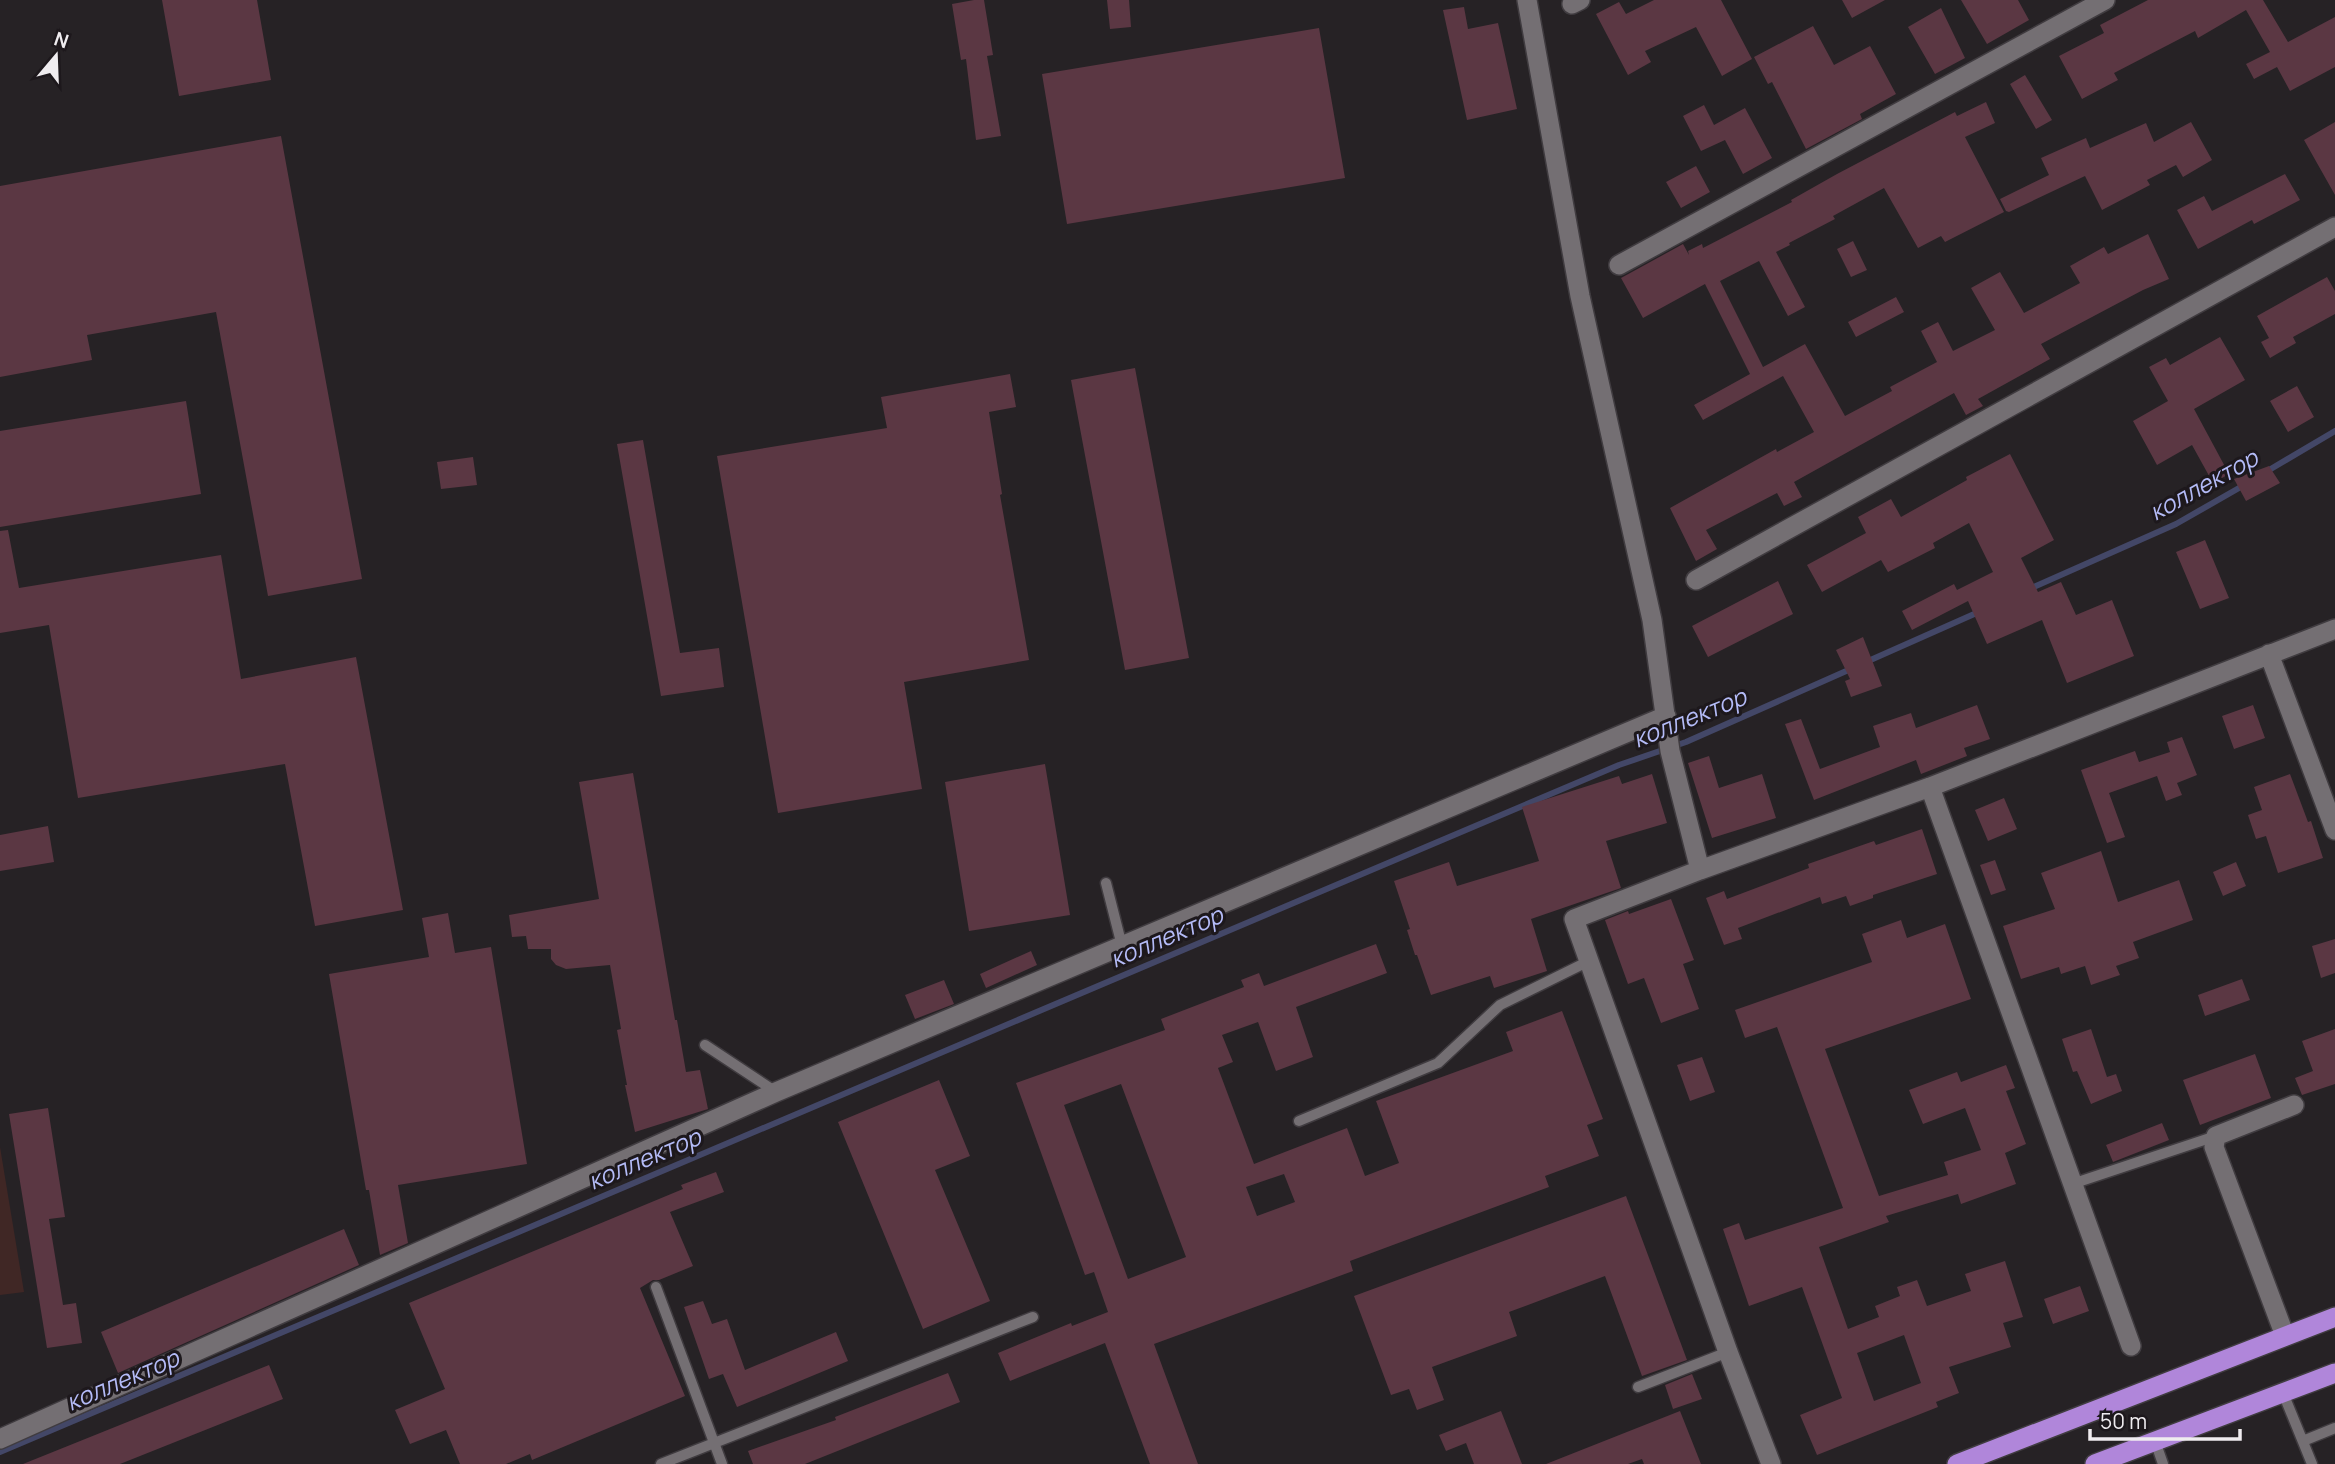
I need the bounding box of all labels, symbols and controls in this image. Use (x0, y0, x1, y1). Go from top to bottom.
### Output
north arrow (21, 21, 91, 91)
text: N (51, 25, 72, 54)
water label: коллектор (2143, 440, 2265, 527)
water label: коллектор (1627, 679, 1752, 755)
water label: коллектор (1104, 897, 1229, 975)
water label: коллектор (582, 1119, 707, 1197)
water label: коллектор (60, 1340, 185, 1418)
scale bar (2090, 1398, 2240, 1442)
text: 50 m (2100, 1407, 2147, 1435)

